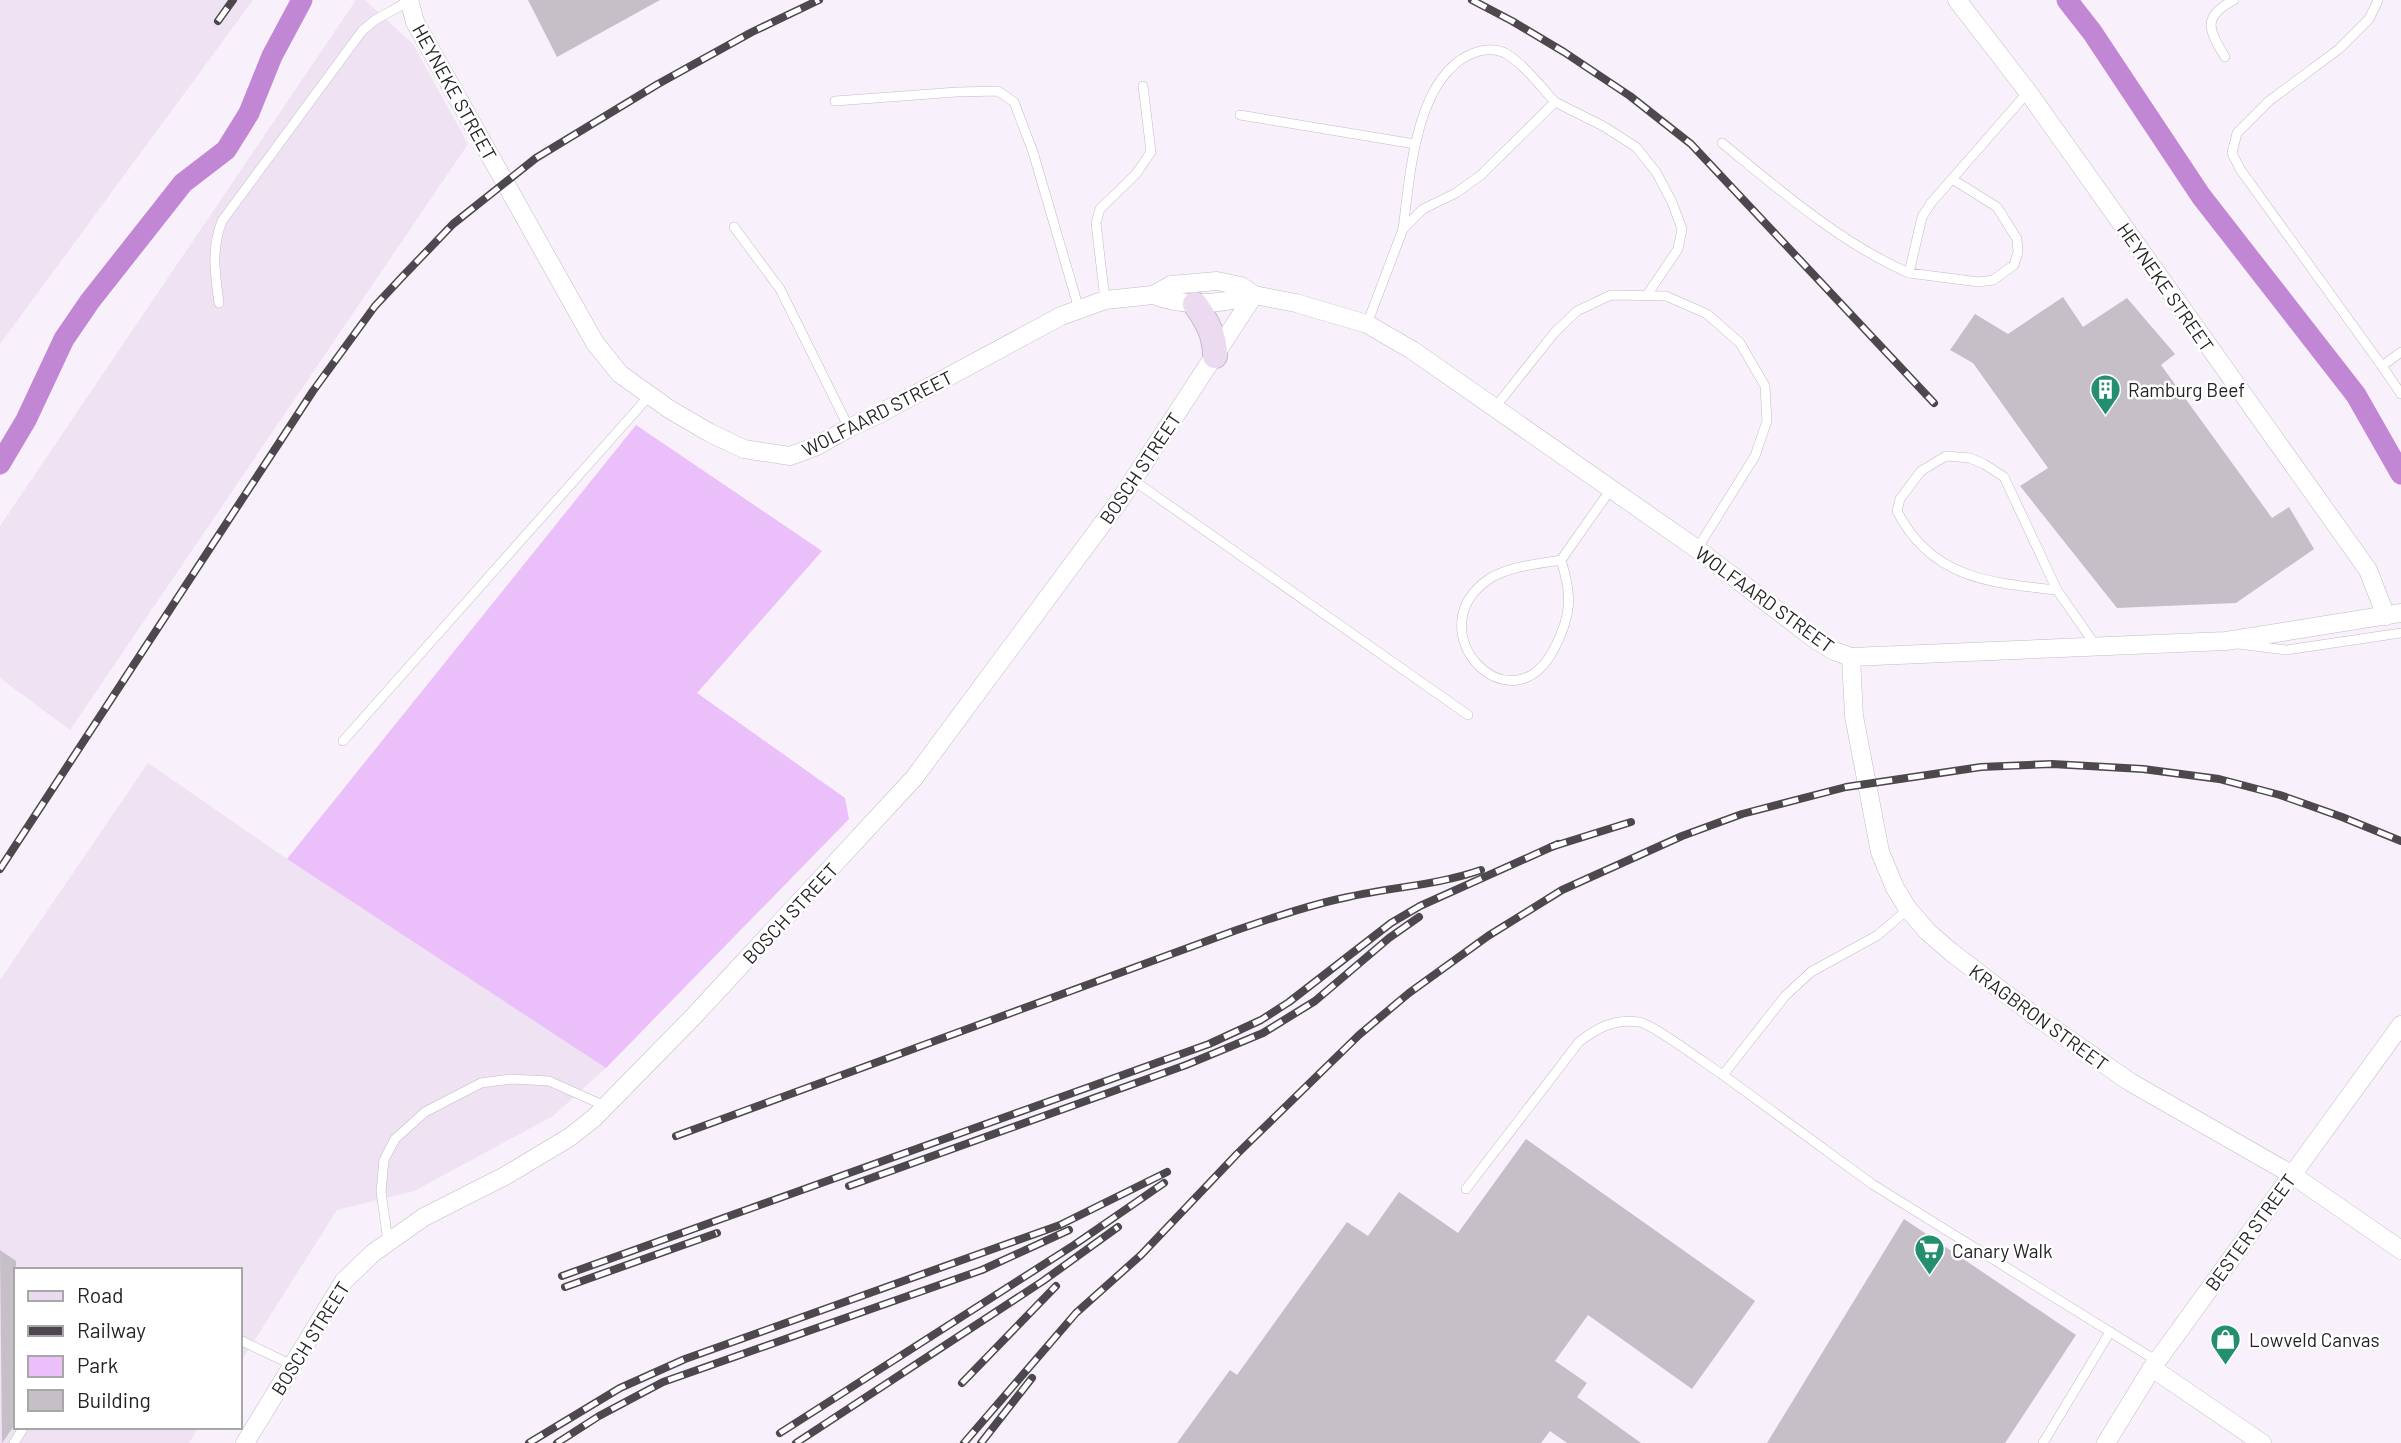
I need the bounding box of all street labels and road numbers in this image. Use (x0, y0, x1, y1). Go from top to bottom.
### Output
street label: HEYNEKE STREET (408, 20, 502, 164)
street label: HEYNEKE STREET (2113, 218, 2219, 356)
street label: WOLFAARD STREET (798, 365, 956, 461)
street label: BOSCH STREET (1094, 408, 1186, 528)
street label: WOLFAARD STREET (1691, 541, 1839, 657)
street label: BOSCH STREET (737, 858, 843, 968)
street label: KRAGBRON STREET (1965, 959, 2113, 1075)
street label: BESTER STREET (2200, 1169, 2300, 1295)
street label: BOSCH STREET (266, 1277, 354, 1399)

